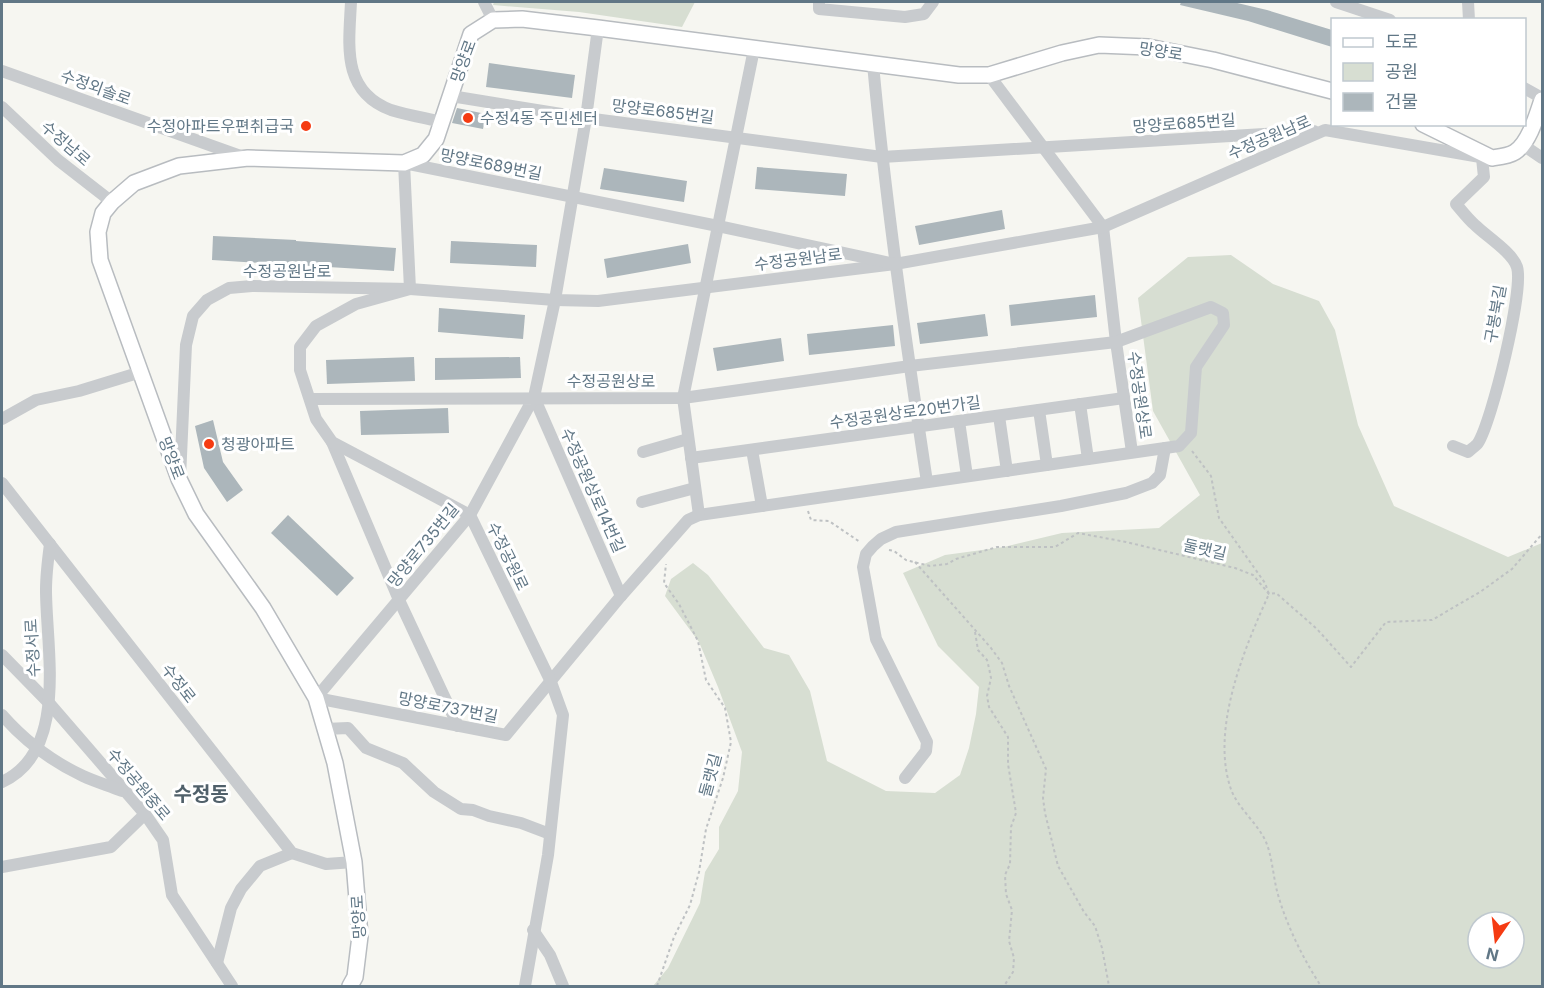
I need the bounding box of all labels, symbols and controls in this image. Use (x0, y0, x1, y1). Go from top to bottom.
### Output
legend (1331, 18, 1526, 126)
text: 도로 (1385, 31, 1418, 52)
street label: 망양로 (446, 37, 480, 85)
street label: 망양로 (1138, 38, 1185, 64)
text: 공원 (1385, 61, 1418, 82)
street label: 수정외솔로 (58, 65, 134, 109)
text: 건물 (1385, 91, 1418, 112)
street label: 망양로685번길 (611, 95, 715, 127)
place label: 수정4동 주민센터 (480, 108, 598, 128)
street label: 망양로685번길 (1132, 109, 1236, 137)
street label: 수정공원남로 (1224, 110, 1314, 163)
marker: 수정4동 주민센터 (461, 111, 475, 125)
street label: 수정남로 (37, 116, 95, 170)
place label: 수정아파트우편취급국 (147, 116, 294, 136)
marker: 수정아파트우편취급국 (299, 119, 313, 133)
street label: 망양로689번길 (438, 144, 544, 184)
street label: 수정공원남로 (753, 244, 843, 274)
street label: 수정공원남로 (243, 261, 331, 281)
street label: 구봉북길 (1480, 283, 1510, 345)
street label: 수정공원상로 (1124, 350, 1156, 440)
street label: 수정공원상로 (567, 371, 655, 391)
street label: 수정공원상로20번가길 (828, 391, 982, 433)
street label: 수정공원상로14번길 (556, 424, 630, 556)
street label: 망양로 (155, 434, 189, 482)
place label: 청광아파트 (221, 434, 295, 454)
marker: 청광아파트 (202, 437, 216, 451)
street label: 망양로735번길 (383, 499, 463, 591)
street label: 수정공원로 (483, 519, 533, 594)
street label: 둘랫길 (1181, 534, 1229, 564)
street label: 수정서로 (20, 618, 44, 678)
street label: 수정로 (158, 659, 201, 707)
street label: 망양로737번길 (396, 688, 500, 726)
street label: 수정공원중로 (103, 744, 175, 824)
street label: 둘랫길 (695, 751, 725, 799)
district label: 수정동 (173, 782, 229, 806)
street label: 망양로 (347, 894, 369, 940)
north arrow (1466, 910, 1526, 970)
text: N (1484, 943, 1501, 966)

